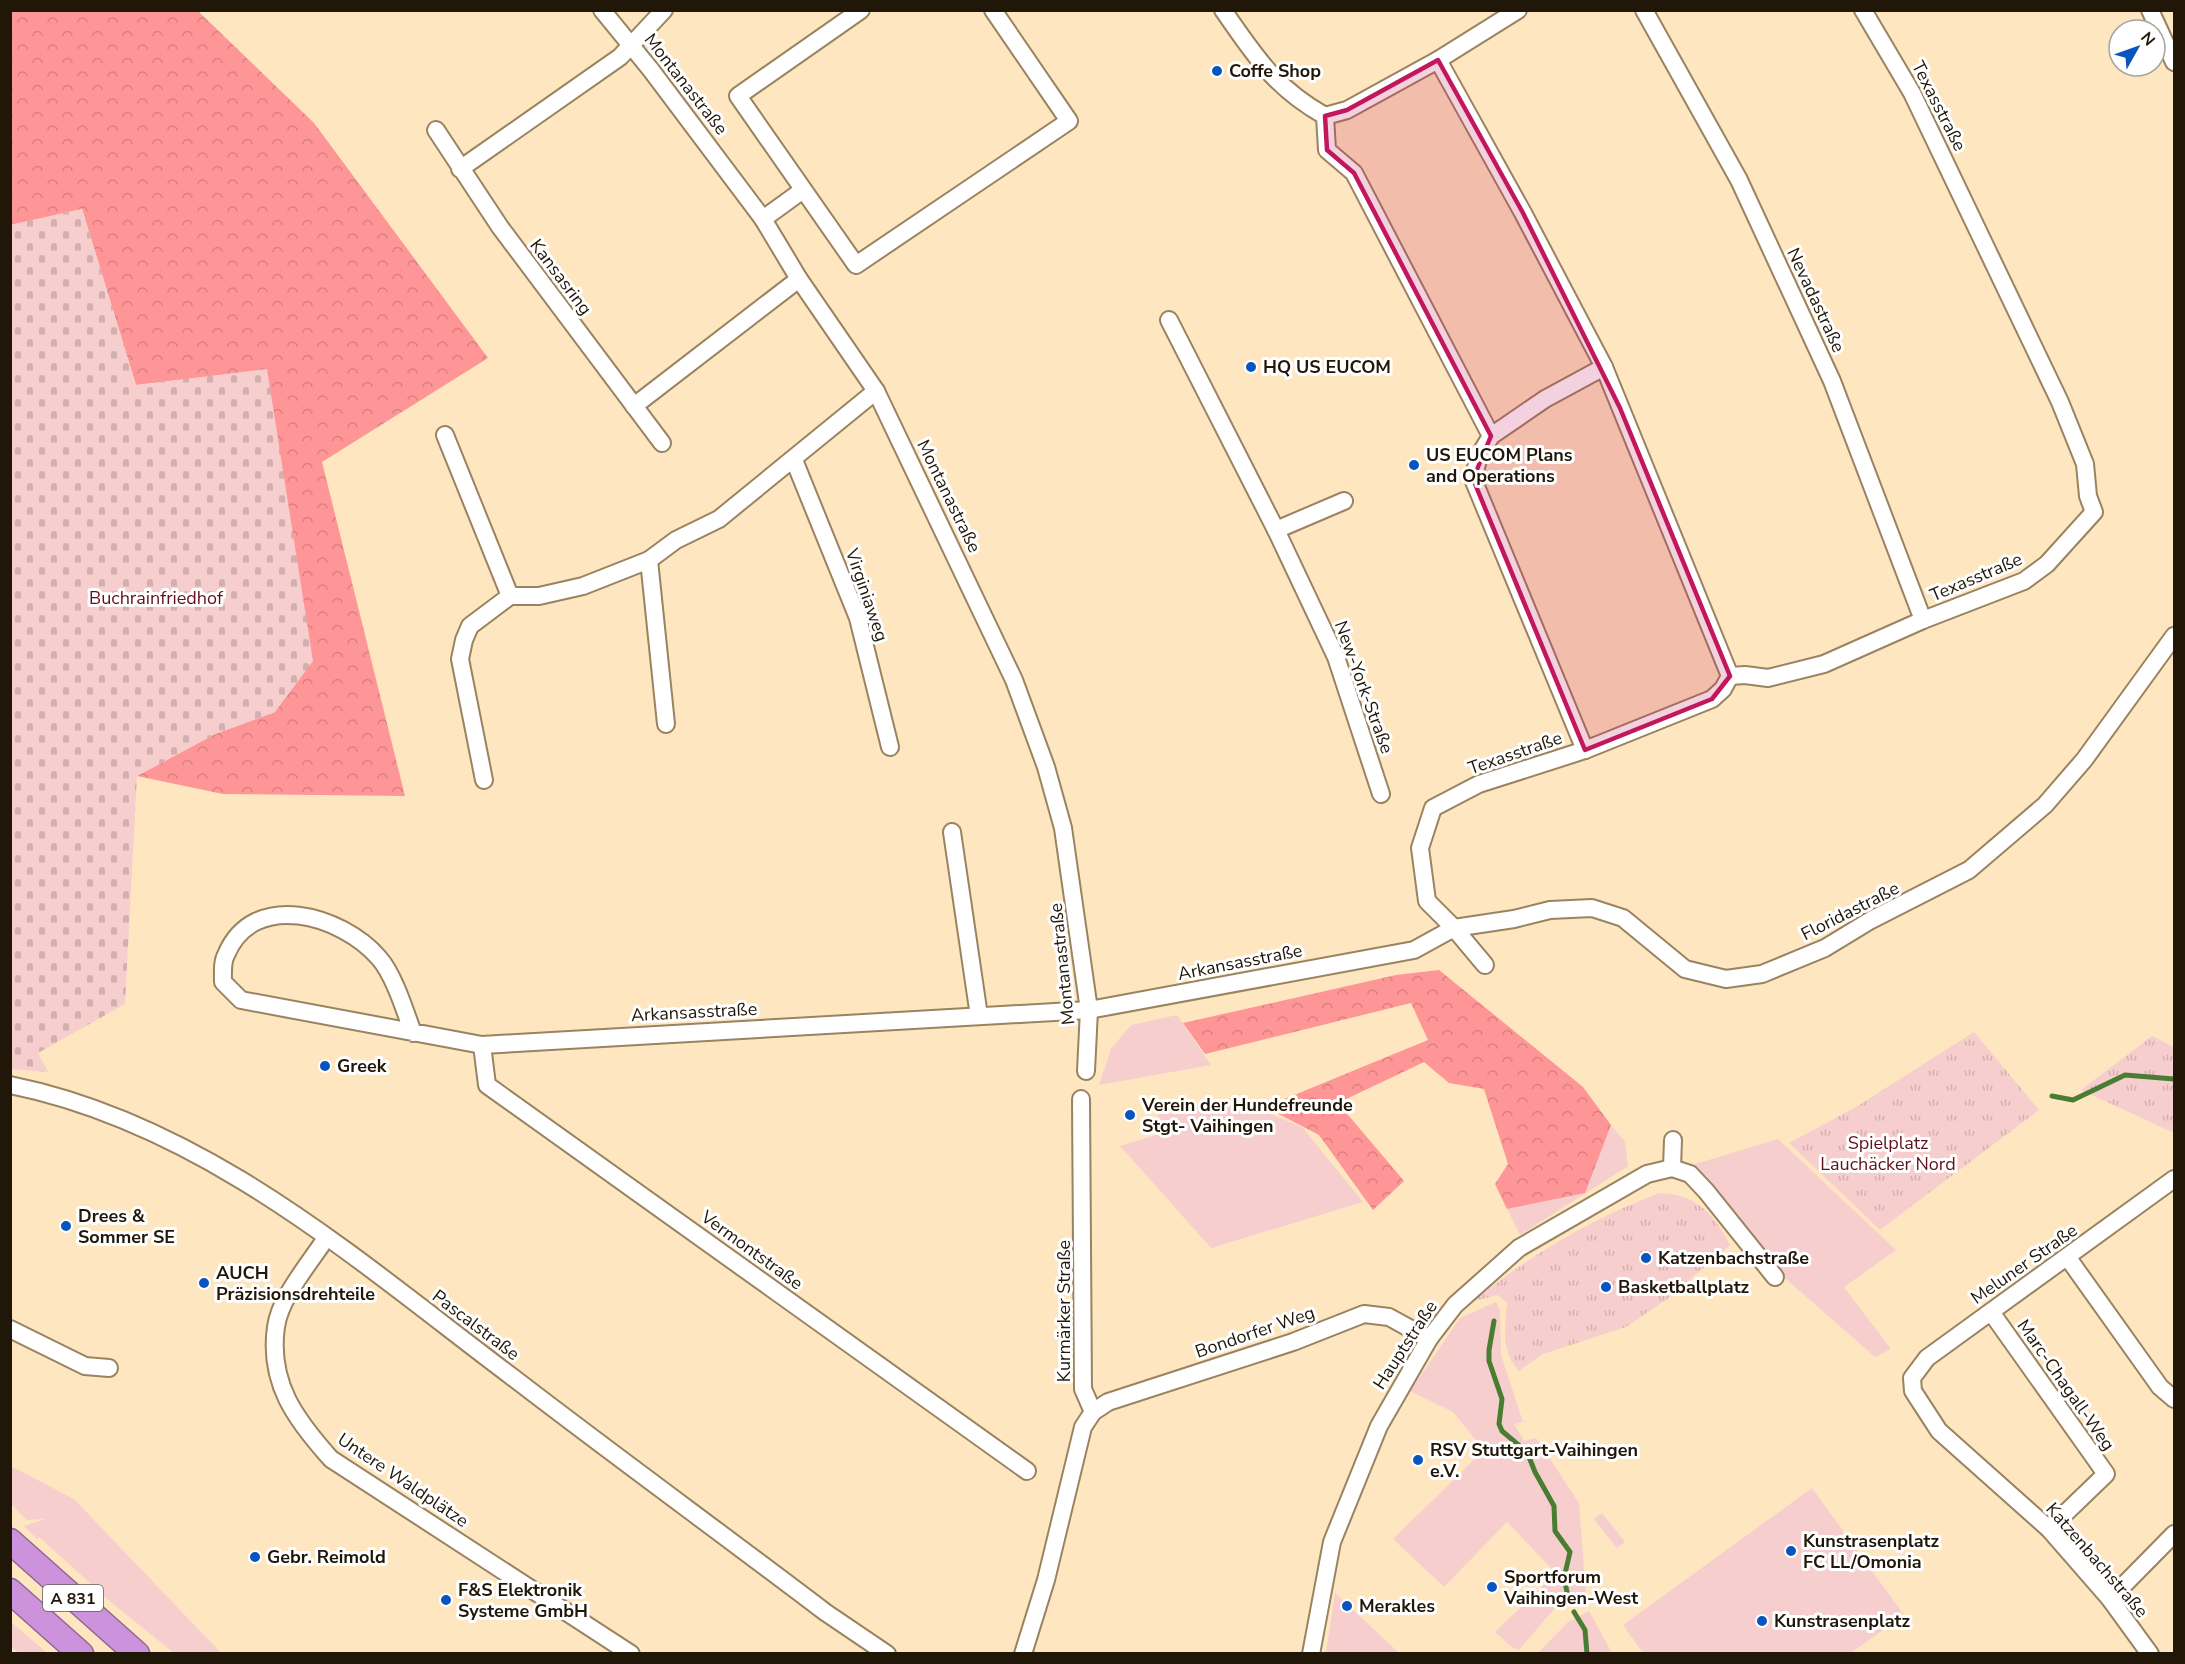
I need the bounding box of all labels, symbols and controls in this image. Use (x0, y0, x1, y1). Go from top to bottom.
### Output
north arrow (2107, 18, 2167, 78)
text: N (2135, 27, 2160, 51)
street label: Montanastraße (639, 28, 733, 140)
street label: Texasstraße (1906, 57, 1972, 155)
place label: Coffe Shop (1229, 59, 1321, 83)
marker: Coffe Shop (1210, 64, 1224, 78)
street label: Kansasring (525, 234, 597, 320)
street label: Nevadastraße (1781, 244, 1851, 356)
place label: HQ US EUCOM (1263, 355, 1391, 379)
marker: HQ US EUCOM (1244, 360, 1258, 374)
street label: Montanastraße (911, 436, 987, 556)
place label: US EUCOM Plans and Operations (1426, 443, 1573, 488)
marker: US EUCOM Plans and Operations (1407, 458, 1421, 472)
street label: Virginiaweg (840, 544, 894, 645)
street label: Texasstraße (1926, 547, 2026, 607)
park label: Buchrainfriedhof (89, 586, 224, 610)
street label: New-York-Straße (1329, 617, 1399, 757)
street label: Texasstraße (1465, 726, 1565, 780)
street label: Floridastraße (1797, 876, 1903, 946)
street label: Montanastraße (1044, 902, 1080, 1026)
street label: Arkansasstraße (1176, 938, 1304, 986)
street label: Arkansasstraße (630, 997, 758, 1027)
place label: Greek (337, 1054, 387, 1078)
marker: Greek (318, 1059, 332, 1073)
place label: Verein der Hundefreunde Stgt- Vaihingen (1141, 1093, 1353, 1138)
marker: Verein der Hundefreunde Stgt- Vaihingen (1123, 1108, 1137, 1122)
park label: Spielplatz Lauchäcker Nord (1820, 1131, 1956, 1176)
place label: Drees & Sommer SE (78, 1204, 175, 1249)
street label: Vermontstraße (695, 1204, 808, 1295)
street label: Meluner Straße (1966, 1218, 2082, 1310)
marker: Drees & Sommer SE (59, 1219, 73, 1233)
street label: Kurmärker Straße (1052, 1240, 1076, 1382)
place label: Katzenbachstraße (1658, 1246, 1809, 1270)
marker: Katzenbachstraße (1639, 1251, 1653, 1265)
place label: AUCH Präzisionsdrehteile (216, 1261, 375, 1306)
place label: Basketballplatz (1618, 1275, 1750, 1299)
marker: AUCH Präzisionsdrehteile (197, 1276, 211, 1290)
marker: Basketballplatz (1599, 1280, 1613, 1294)
street label: Pascalstraße (427, 1284, 525, 1366)
street label: Hauptstraße (1367, 1296, 1443, 1394)
street label: Bondorfer Weg (1192, 1300, 1318, 1364)
street label: Marc-Chagall-Weg (2012, 1315, 2120, 1455)
street label: Untere Waldplätze (333, 1427, 473, 1533)
place label: RSV Stuttgart-Vaihingen e.V. (1430, 1438, 1638, 1483)
marker: RSV Stuttgart-Vaihingen e.V. (1411, 1453, 1425, 1467)
street label: Katzenbachstraße (2040, 1497, 2154, 1623)
place label: Kunstrasenplatz FC LL/Omonia (1803, 1529, 1940, 1574)
marker: Kunstrasenplatz FC LL/Omonia (1784, 1544, 1798, 1558)
place label: Gebr. Reimold (267, 1545, 386, 1569)
marker: Gebr. Reimold (248, 1550, 262, 1564)
place label: Sportforum Vaihingen-West (1503, 1565, 1638, 1610)
place label: F&S Elektronik Systeme GmbH (458, 1578, 588, 1623)
marker: Sportforum Vaihingen-West (1485, 1580, 1499, 1594)
road number: A 831 (43, 1585, 103, 1611)
marker: F&S Elektronik Systeme GmbH (439, 1593, 453, 1607)
place label: Merakles (1359, 1594, 1435, 1618)
marker: Merakles (1340, 1599, 1354, 1613)
place label: Kunstrasenplatz (1774, 1609, 1911, 1633)
marker: Kunstrasenplatz (1755, 1614, 1769, 1628)

